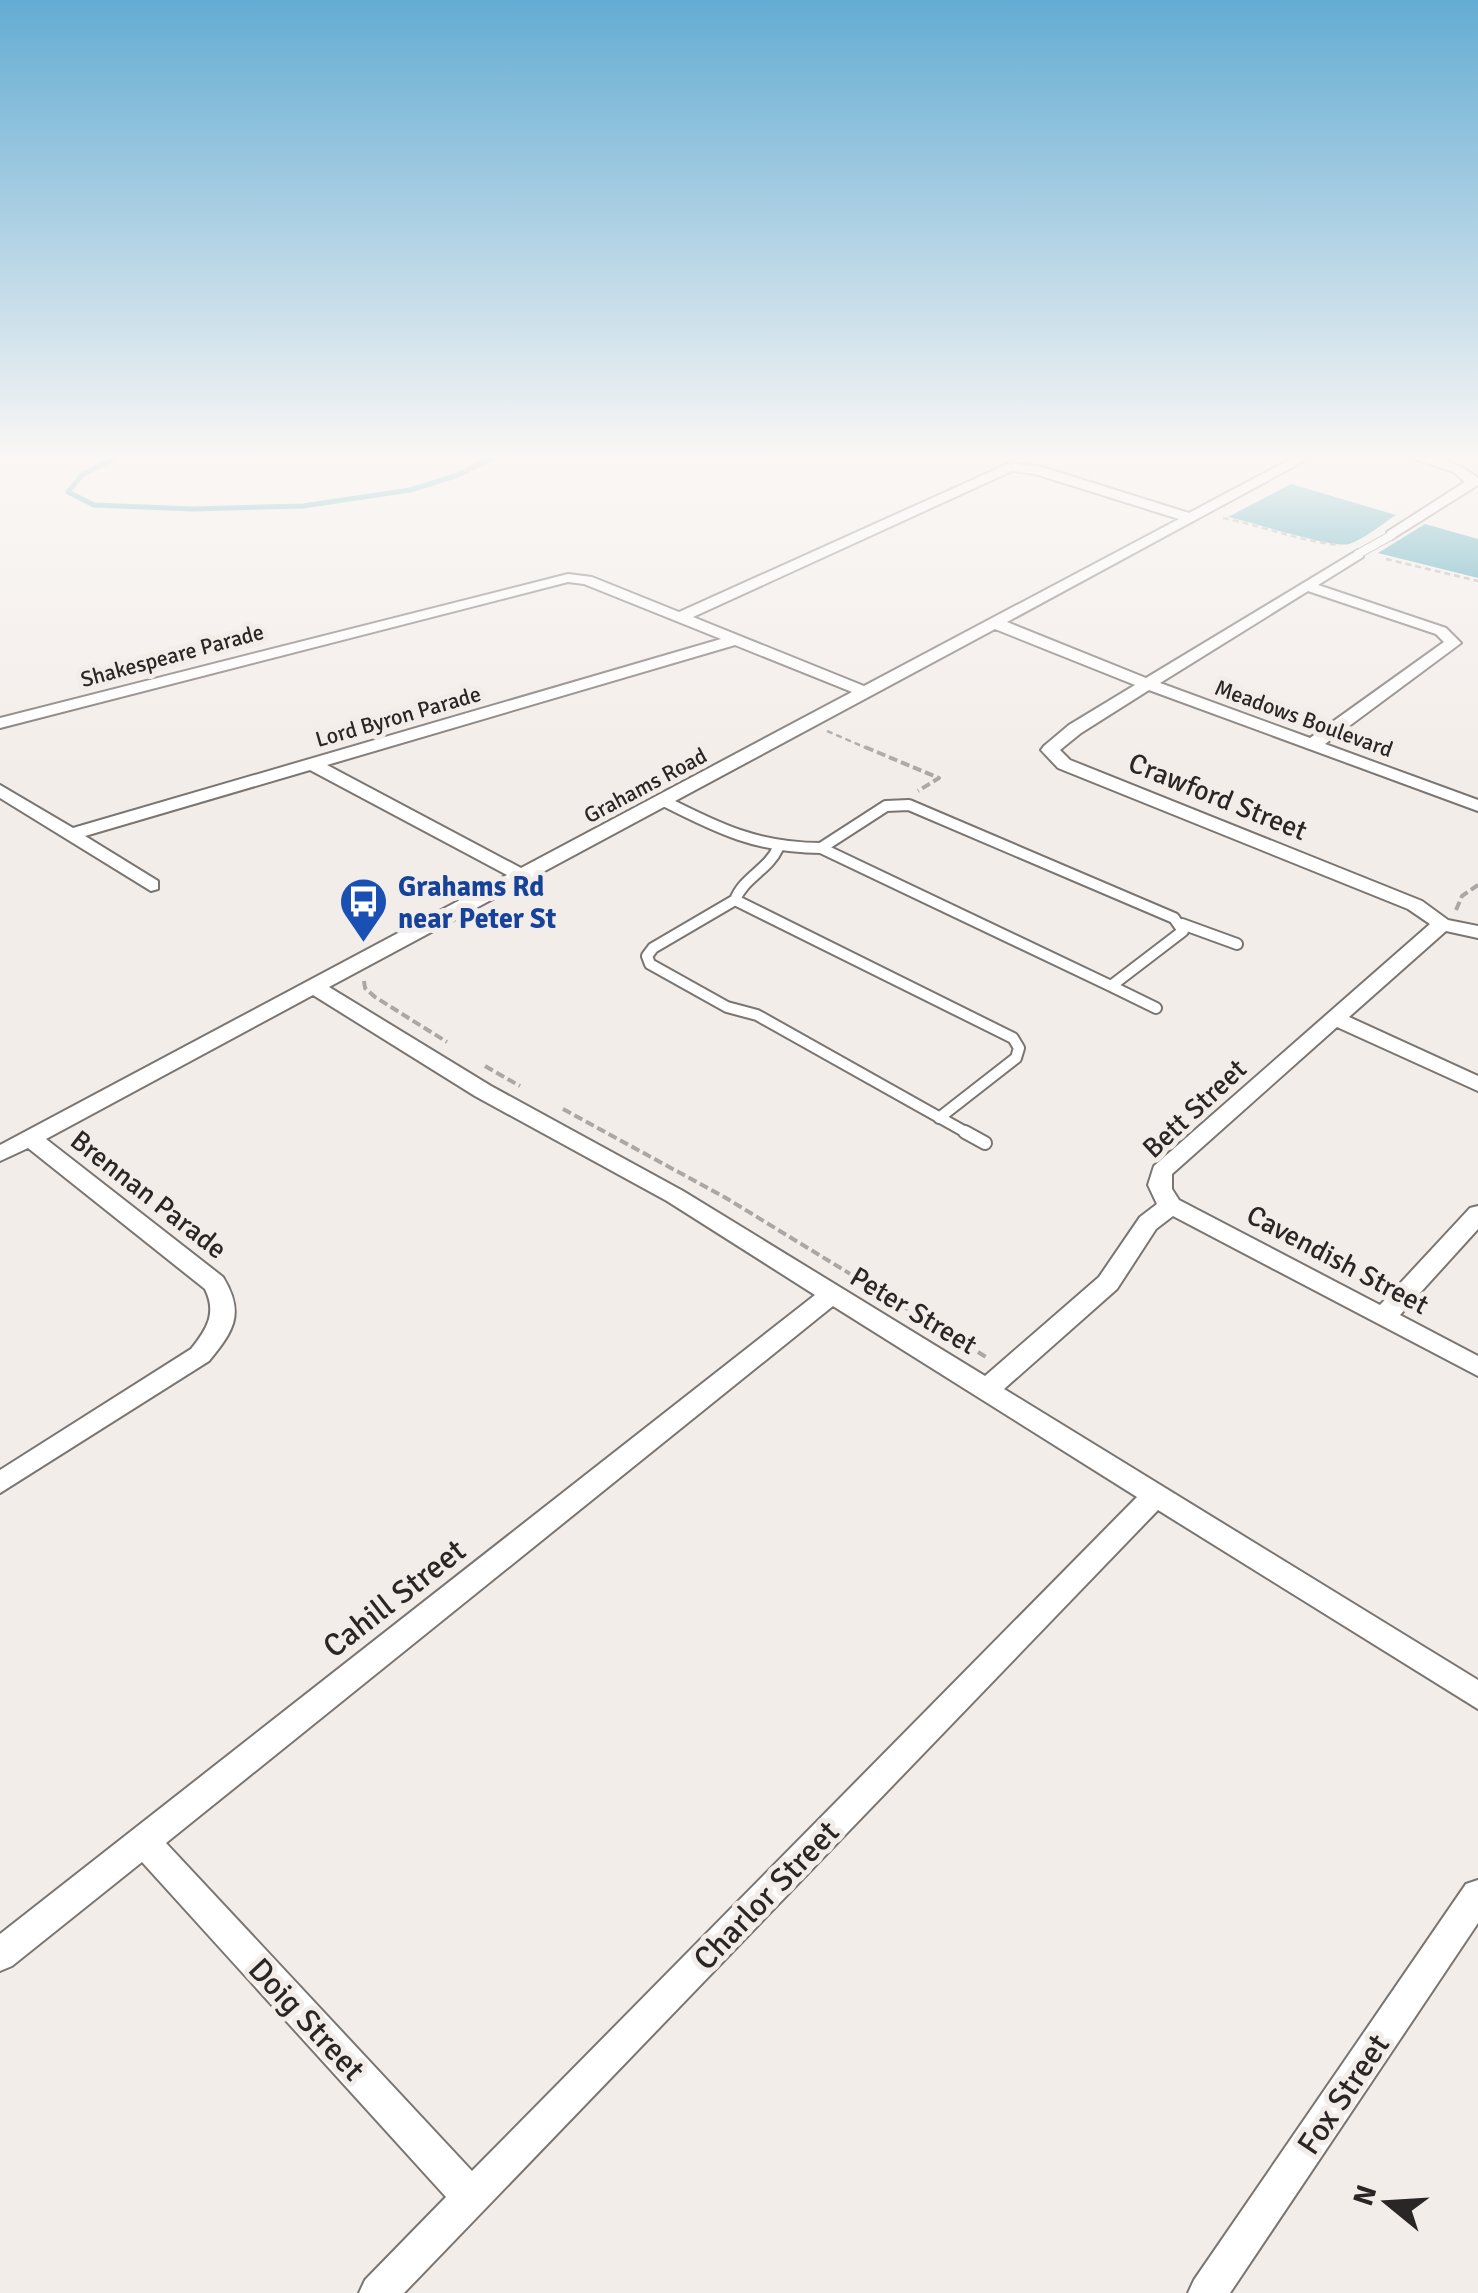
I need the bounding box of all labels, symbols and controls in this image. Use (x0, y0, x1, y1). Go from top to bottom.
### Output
street label: Shakespeare Parade (77, 618, 267, 693)
street label: Meadows Boulevard (1211, 674, 1397, 763)
street label: Lord Byron Parade (312, 680, 484, 753)
street label: Grahams Road (579, 742, 711, 829)
street label: Crawford Street (1124, 746, 1312, 848)
place label: Grahams Rd near Peter St (398, 870, 557, 936)
bus stop icon: Grahams Rd near Peter St (337, 876, 389, 944)
street label: Bett Street (1136, 1052, 1254, 1165)
street label: Brennan Parade (63, 1123, 233, 1266)
street label: Cavendish Street (1241, 1198, 1434, 1322)
street label: Peter Street (844, 1260, 983, 1362)
street label: Cahill Street (315, 1531, 473, 1666)
street label: Charlor Street (685, 1813, 847, 1978)
street label: Doig Street (240, 1950, 373, 2089)
street label: Fox Street (1289, 2027, 1398, 2162)
north arrow (1338, 2153, 1438, 2253)
text: N (1346, 2181, 1384, 2210)

